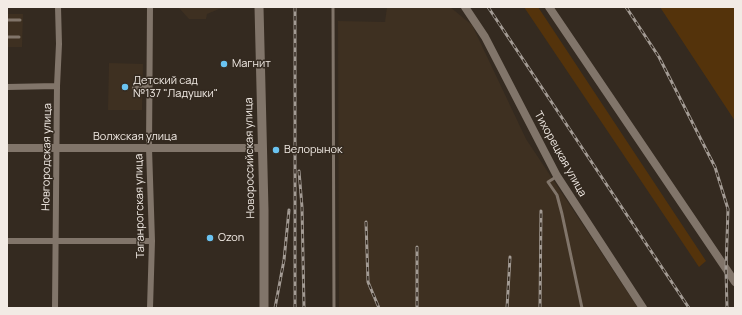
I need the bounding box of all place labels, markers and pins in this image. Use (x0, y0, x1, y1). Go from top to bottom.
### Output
place label: Магнит (232, 57, 271, 71)
marker: Магнит (219, 59, 229, 69)
place label: Детский сад №137 "Ладушки" (133, 74, 218, 100)
marker: Детский сад №137 "Ладушки" (120, 82, 130, 92)
place label: Велорынок (284, 143, 342, 157)
marker: Велорынок (271, 145, 281, 155)
place label: Ozon (218, 231, 244, 245)
marker: Ozon (205, 233, 215, 243)

